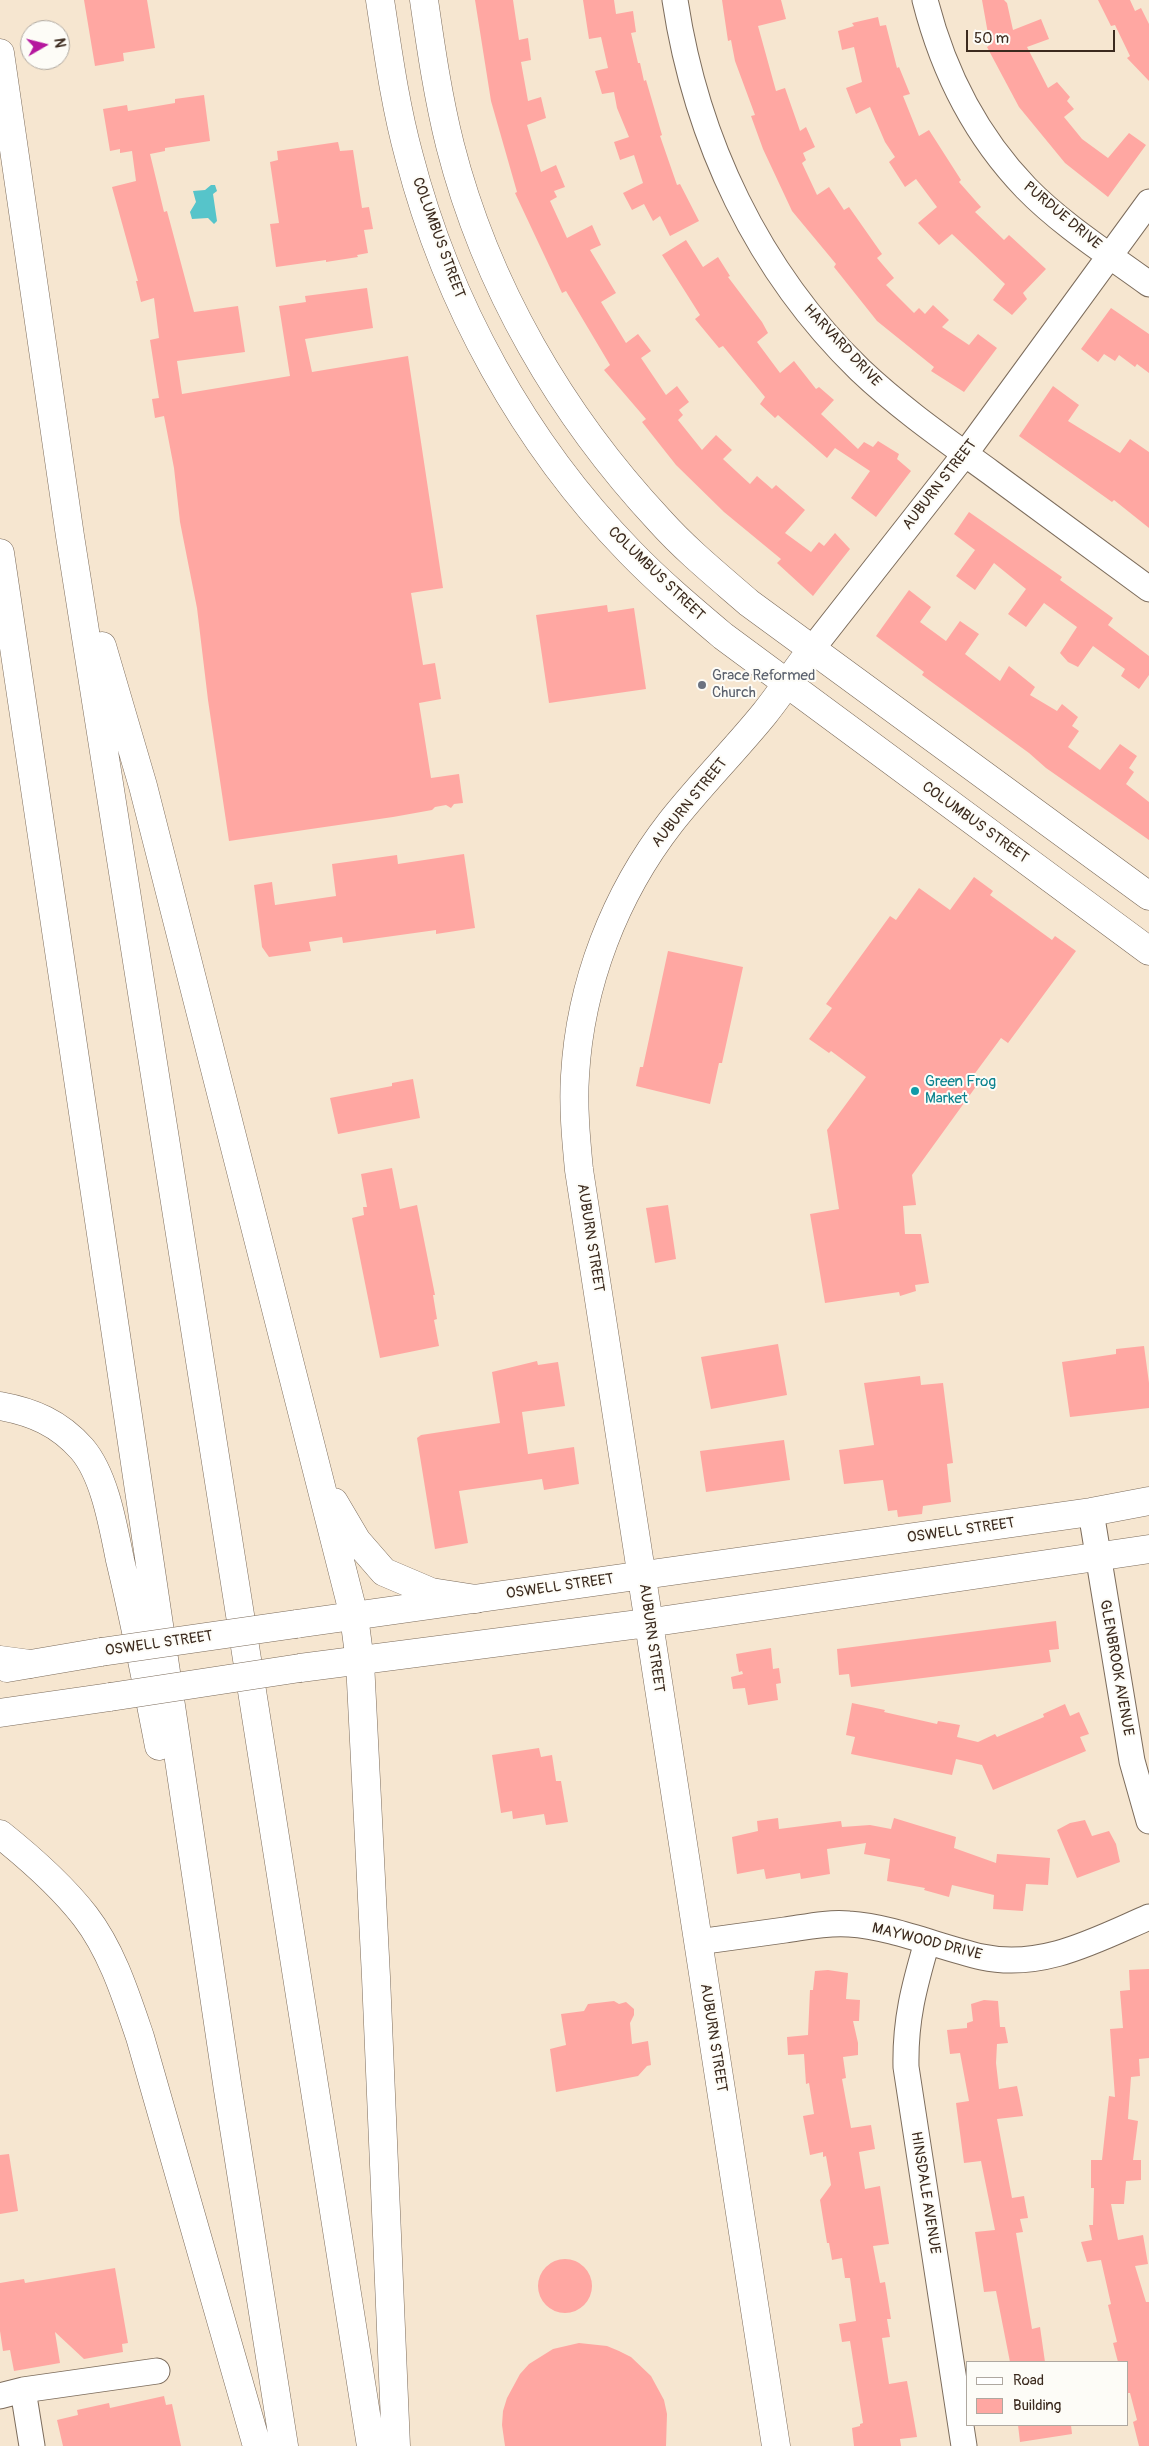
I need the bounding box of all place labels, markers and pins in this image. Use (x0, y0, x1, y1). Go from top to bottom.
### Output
place label: Grace Reformed Church (712, 667, 815, 702)
marker: Grace Reformed Church (696, 679, 708, 691)
place label: Green Frog Market (925, 1073, 996, 1108)
marker: Green Frog Market (909, 1085, 921, 1097)

